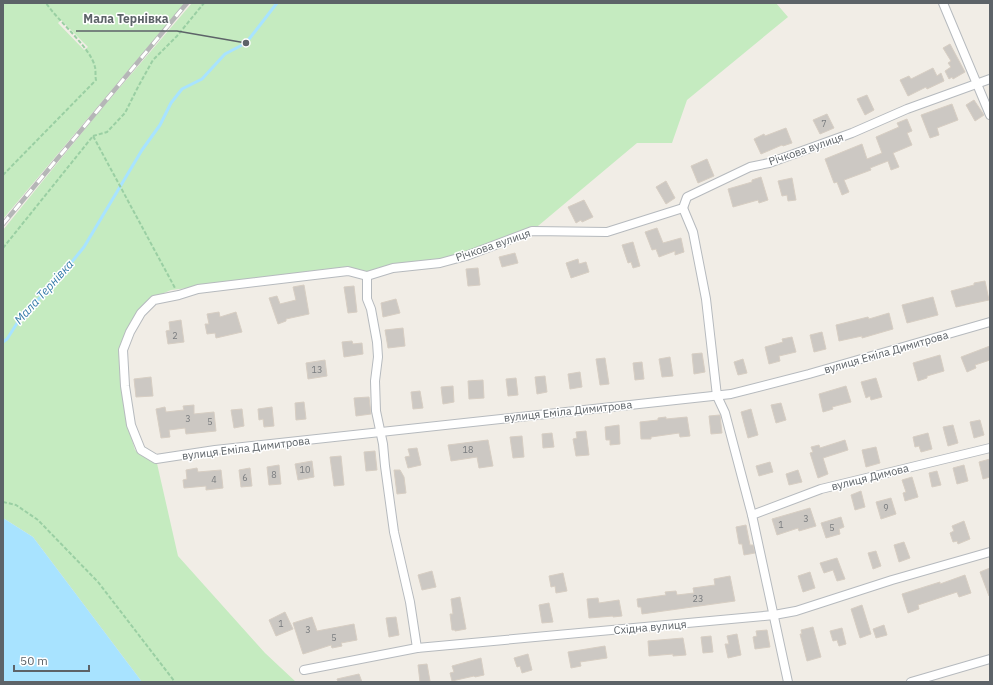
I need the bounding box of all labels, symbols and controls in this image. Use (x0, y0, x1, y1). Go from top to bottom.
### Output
callout: Мала Тернівка (76, 7, 177, 31)
text: Мала Тернівка (83, 11, 169, 26)
house number: 7 (821, 118, 827, 129)
street label: Річкова вулиця (767, 130, 845, 168)
street label: Річкова вулиця (454, 226, 532, 264)
water label: Мала Тернівка (11, 256, 76, 327)
street label: вулиця Еміла Димитрова (822, 327, 950, 376)
house number: 2 (172, 330, 178, 341)
house number: 13 (312, 364, 322, 375)
street label: вулиця Еміла Димитрова (503, 397, 633, 425)
house number: 3 (185, 413, 191, 424)
house number: 5 (207, 416, 213, 427)
street label: вулиця Еміла Димитрова (181, 433, 311, 463)
house number: 18 (463, 444, 473, 455)
street label: вулиця Димова (830, 461, 910, 493)
house number: 10 (300, 464, 310, 475)
house number: 8 (271, 469, 277, 480)
house number: 6 (242, 472, 248, 483)
house number: 4 (211, 474, 217, 485)
house number: 9 (883, 502, 889, 513)
house number: 3 (803, 513, 809, 524)
house number: 1 (778, 519, 784, 530)
house number: 5 (829, 522, 835, 533)
house number: 23 (693, 593, 703, 604)
street label: Східна вулиця (613, 617, 687, 637)
house number: 1 (278, 618, 284, 629)
house number: 3 (305, 624, 311, 635)
house number: 5 (331, 632, 337, 643)
scale bar (14, 647, 89, 673)
text: 50 m (20, 653, 48, 668)

